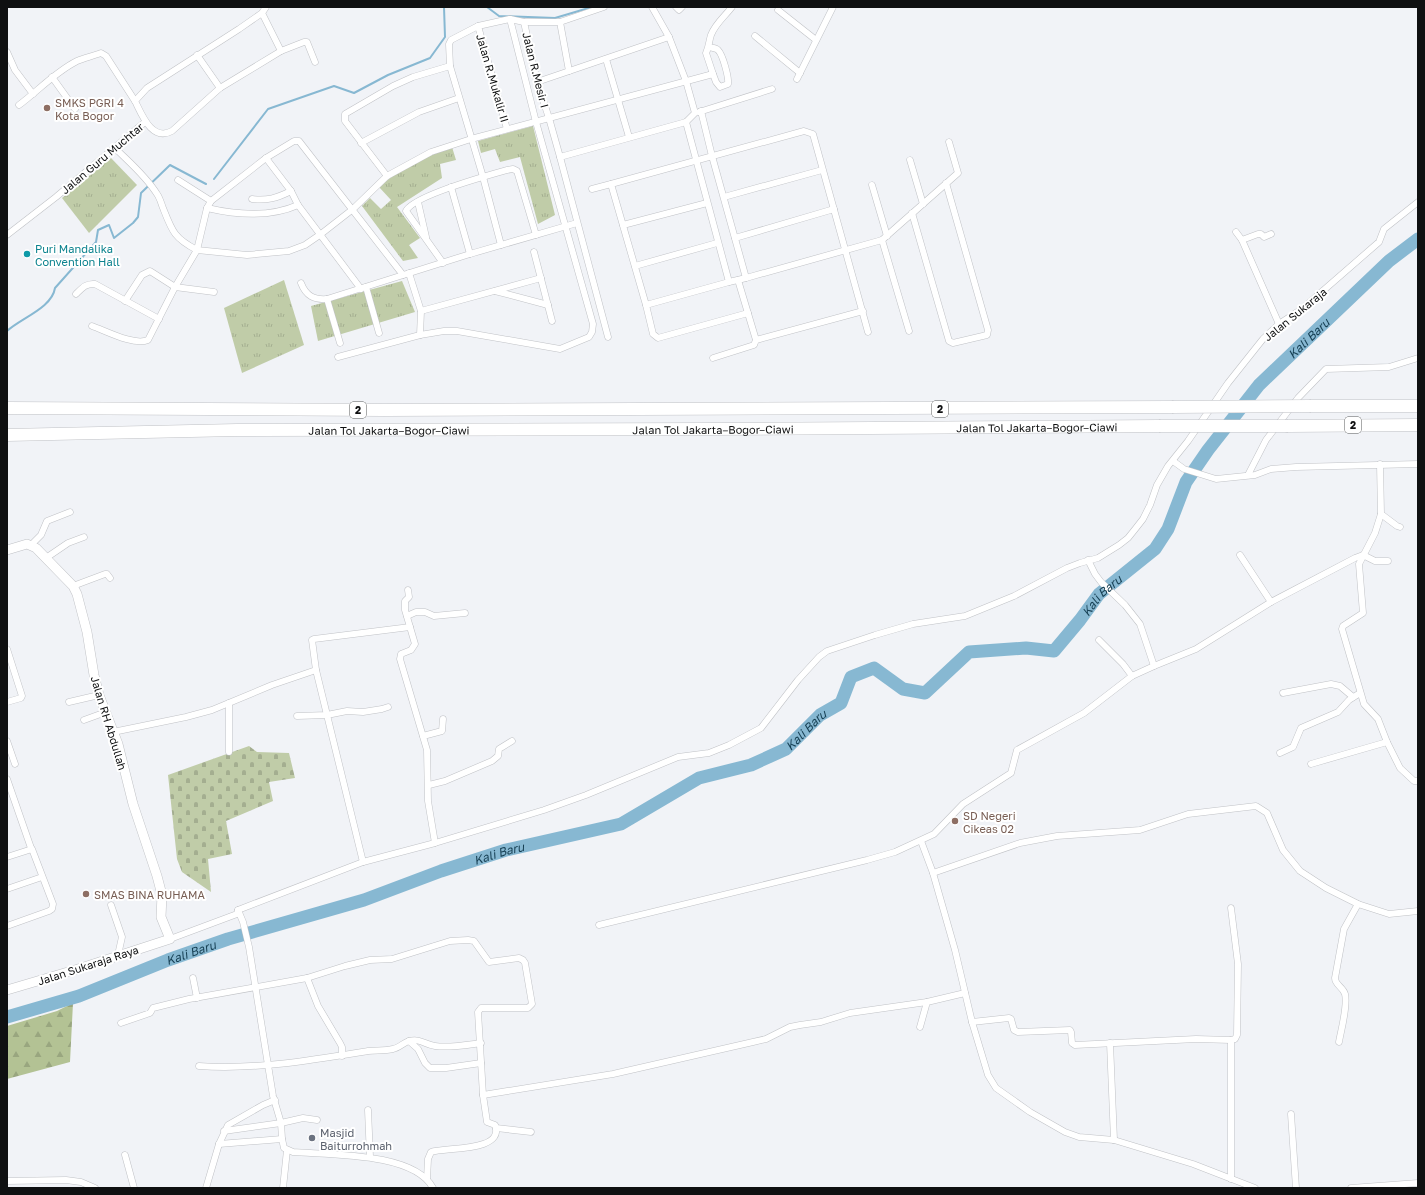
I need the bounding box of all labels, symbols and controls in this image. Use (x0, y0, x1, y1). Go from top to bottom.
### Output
street label: Jalan R.Mesir I (520, 31, 552, 109)
street label: Jalan R.Mukalir II (474, 32, 512, 124)
place label: SMKS PGRI 4 Kota Bogor (55, 96, 124, 122)
marker: SMKS PGRI 4 Kota Bogor (42, 103, 52, 113)
street label: Jalan Guru Muchtar (58, 119, 146, 196)
place label: Puri Mandalika Convention Hall (35, 242, 120, 268)
marker: Puri Mandalika Convention Hall (22, 249, 32, 259)
street label: Jalan Sukaraja (1261, 285, 1329, 343)
water label: Kali Baru (1284, 314, 1333, 361)
road number: 2 (932, 401, 948, 417)
road number: 2 (350, 402, 366, 418)
road number: 2 (1345, 417, 1361, 433)
street label: Jalan Tol Jakarta–Bogor–Ciawi (956, 420, 1118, 434)
street label: Jalan Tol Jakarta–Bogor–Ciawi (632, 422, 794, 436)
street label: Jalan Tol Jakarta–Bogor–Ciawi (308, 423, 470, 436)
water label: Kali Baru (1078, 571, 1125, 619)
street label: Jalan RH Abdullah (88, 674, 130, 772)
water label: Kali Baru (782, 705, 829, 753)
place label: SD Negeri Cikeas 02 (963, 809, 1016, 835)
marker: SD Negeri Cikeas 02 (950, 816, 960, 826)
water label: Kali Baru (472, 838, 526, 867)
place label: SMAS BINA RUHAMA (94, 888, 205, 901)
marker: SMAS BINA RUHAMA (81, 889, 91, 899)
water label: Kali Baru (164, 936, 218, 968)
street label: Jalan Sukaraja Raya (36, 943, 140, 987)
place label: Masjid Baiturrohmah (320, 1126, 392, 1152)
marker: Masjid Baiturrohmah (307, 1133, 317, 1143)

